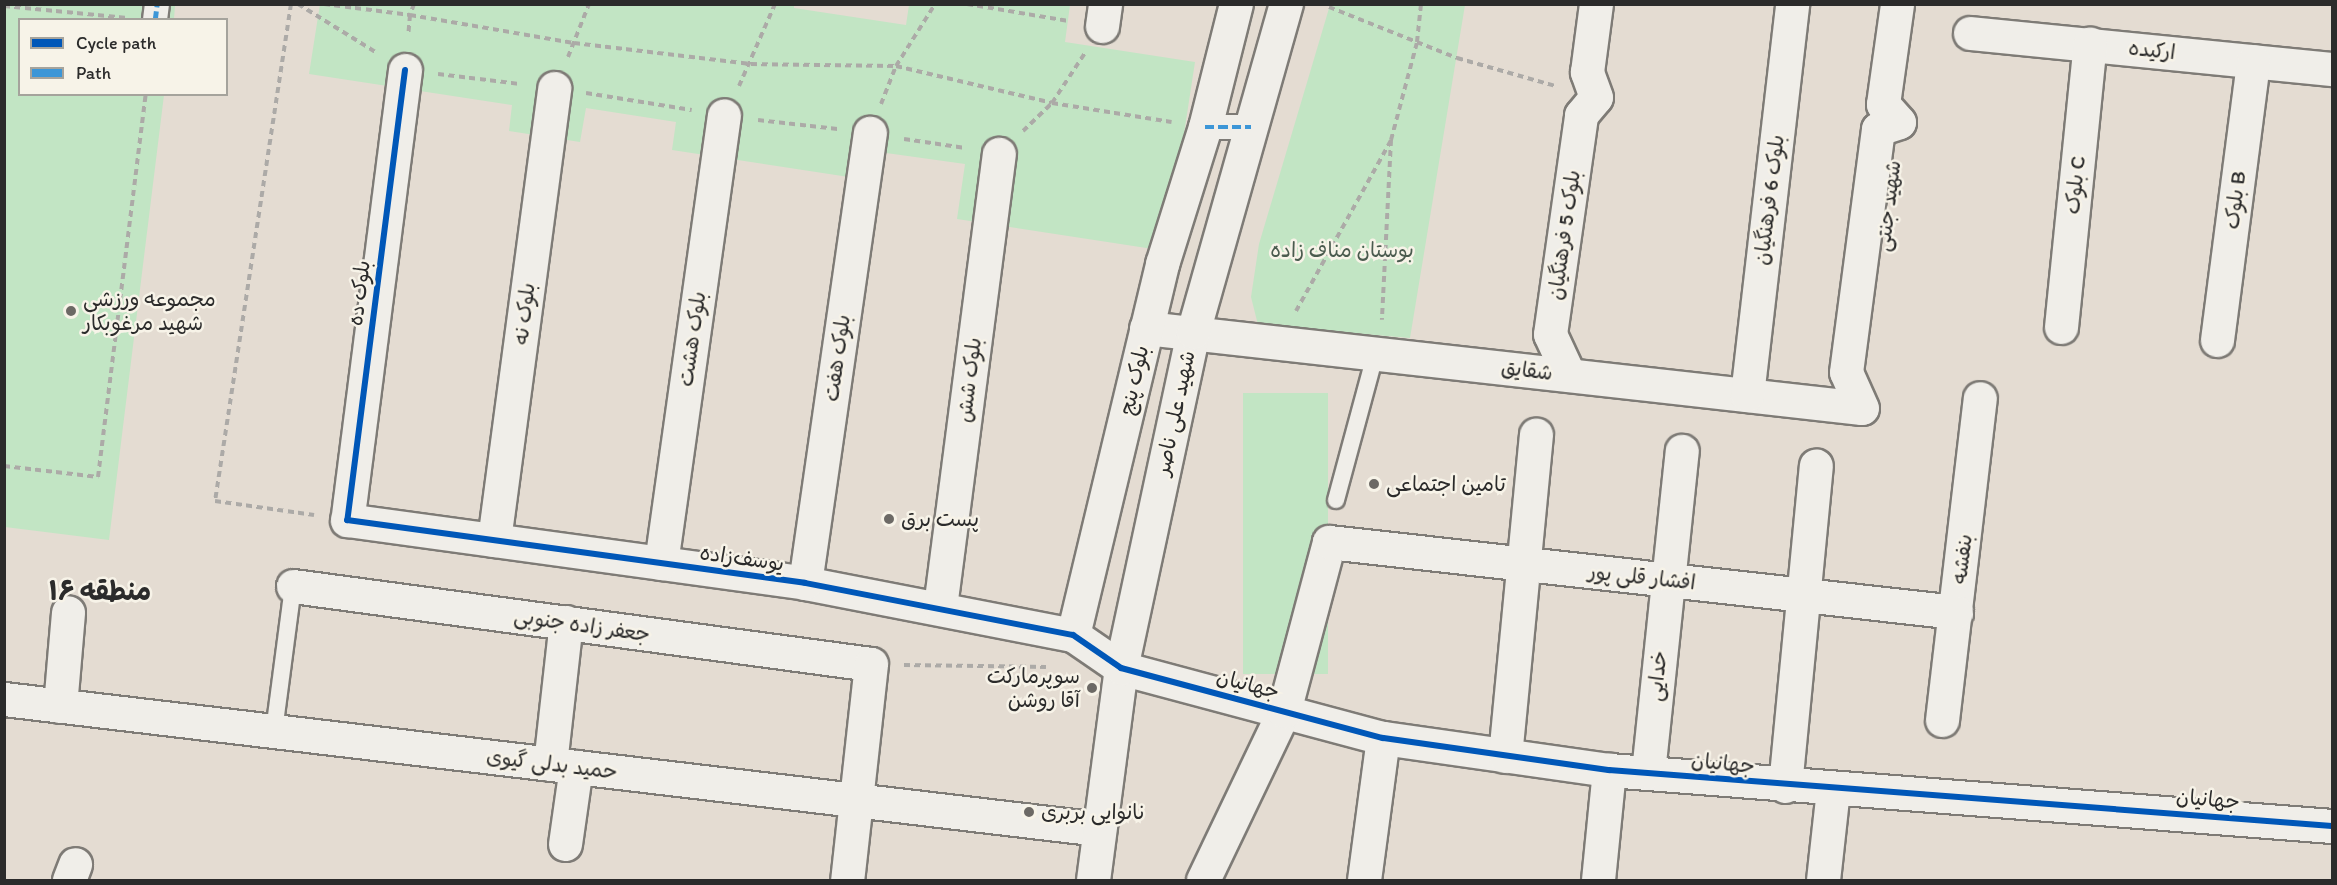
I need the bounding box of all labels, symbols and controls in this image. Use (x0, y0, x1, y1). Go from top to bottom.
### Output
legend (18, 18, 228, 96)
text: Cycle path (76, 32, 156, 54)
street label: ارکیده (2127, 35, 2177, 65)
text: Path (76, 62, 111, 84)
street label: بلوک 6 فرهنگیان (1748, 133, 1790, 267)
street label: بلوک C (2059, 155, 2091, 215)
street label: شهید جنتی (1870, 159, 1906, 253)
street label: بلوک 5 فرهنگیان (1542, 168, 1586, 302)
street label: بلوک B (2219, 169, 2251, 231)
park label: بوستان مناف زاده (1270, 237, 1414, 263)
street label: بلوک ده (342, 259, 376, 327)
street label: بلوک نه (508, 281, 540, 347)
place label: مجموعه ورزشی شهید مرغوبکار (83, 286, 216, 336)
street label: بلوک هشت (673, 290, 711, 388)
marker: مجموعه ورزشی شهید مرغوبکار (64, 304, 78, 318)
street label: بلوک هفت (818, 313, 856, 403)
street label: بلوک شش (951, 336, 987, 424)
street label: بلوک پنج (1114, 343, 1154, 417)
street label: شهید علی ناصر (1149, 348, 1201, 478)
street label: شقایق (1500, 354, 1554, 386)
place label: تامین اجتماعی (1386, 471, 1506, 497)
marker: تامین اجتماعی (1367, 477, 1381, 491)
place label: پست برق (901, 506, 979, 532)
marker: پست برق (882, 512, 896, 526)
street label: بنفشه (1946, 533, 1978, 585)
street label: یوسف‌زاده (698, 540, 786, 576)
street label: افشار قلی پور (1587, 559, 1697, 595)
district label: منطقه ۱۶ (49, 575, 151, 607)
street label: جعفر زاده جنوبی (512, 603, 652, 647)
street label: خدایی (1642, 649, 1672, 703)
place label: سوپرمارکت آقا روشن (987, 663, 1080, 713)
street label: جهانیان (1214, 664, 1282, 704)
marker: سوپرمارکت آقا روشن (1085, 681, 1099, 695)
street label: حمید بدلی گیوی (485, 743, 619, 785)
street label: جهانیان (1690, 747, 1756, 779)
street label: جهانیان (2175, 784, 2241, 814)
place label: نانوایی بربری (1041, 799, 1145, 825)
marker: نانوایی بربری (1022, 805, 1036, 819)

